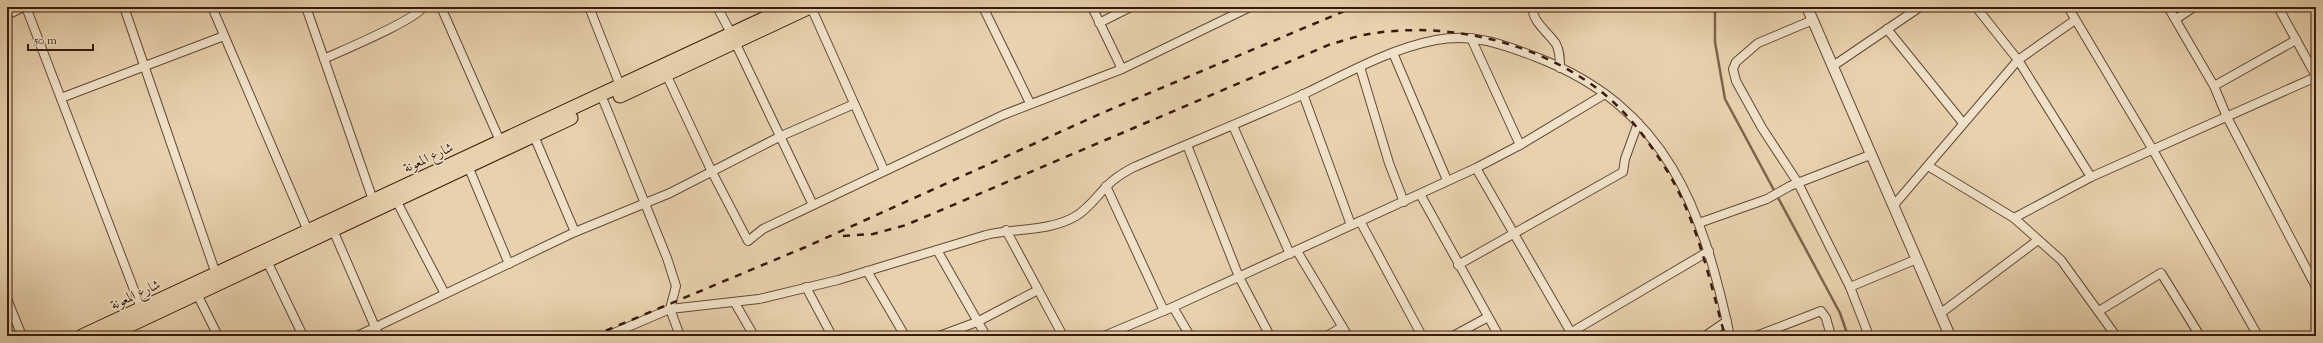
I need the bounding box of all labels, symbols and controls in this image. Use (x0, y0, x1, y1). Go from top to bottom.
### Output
scale bar (28, 26, 93, 52)
text: 50 m (33, 32, 57, 50)
street label: شارع المعونة (401, 138, 457, 179)
street label: شارع المعونة (108, 275, 164, 316)

